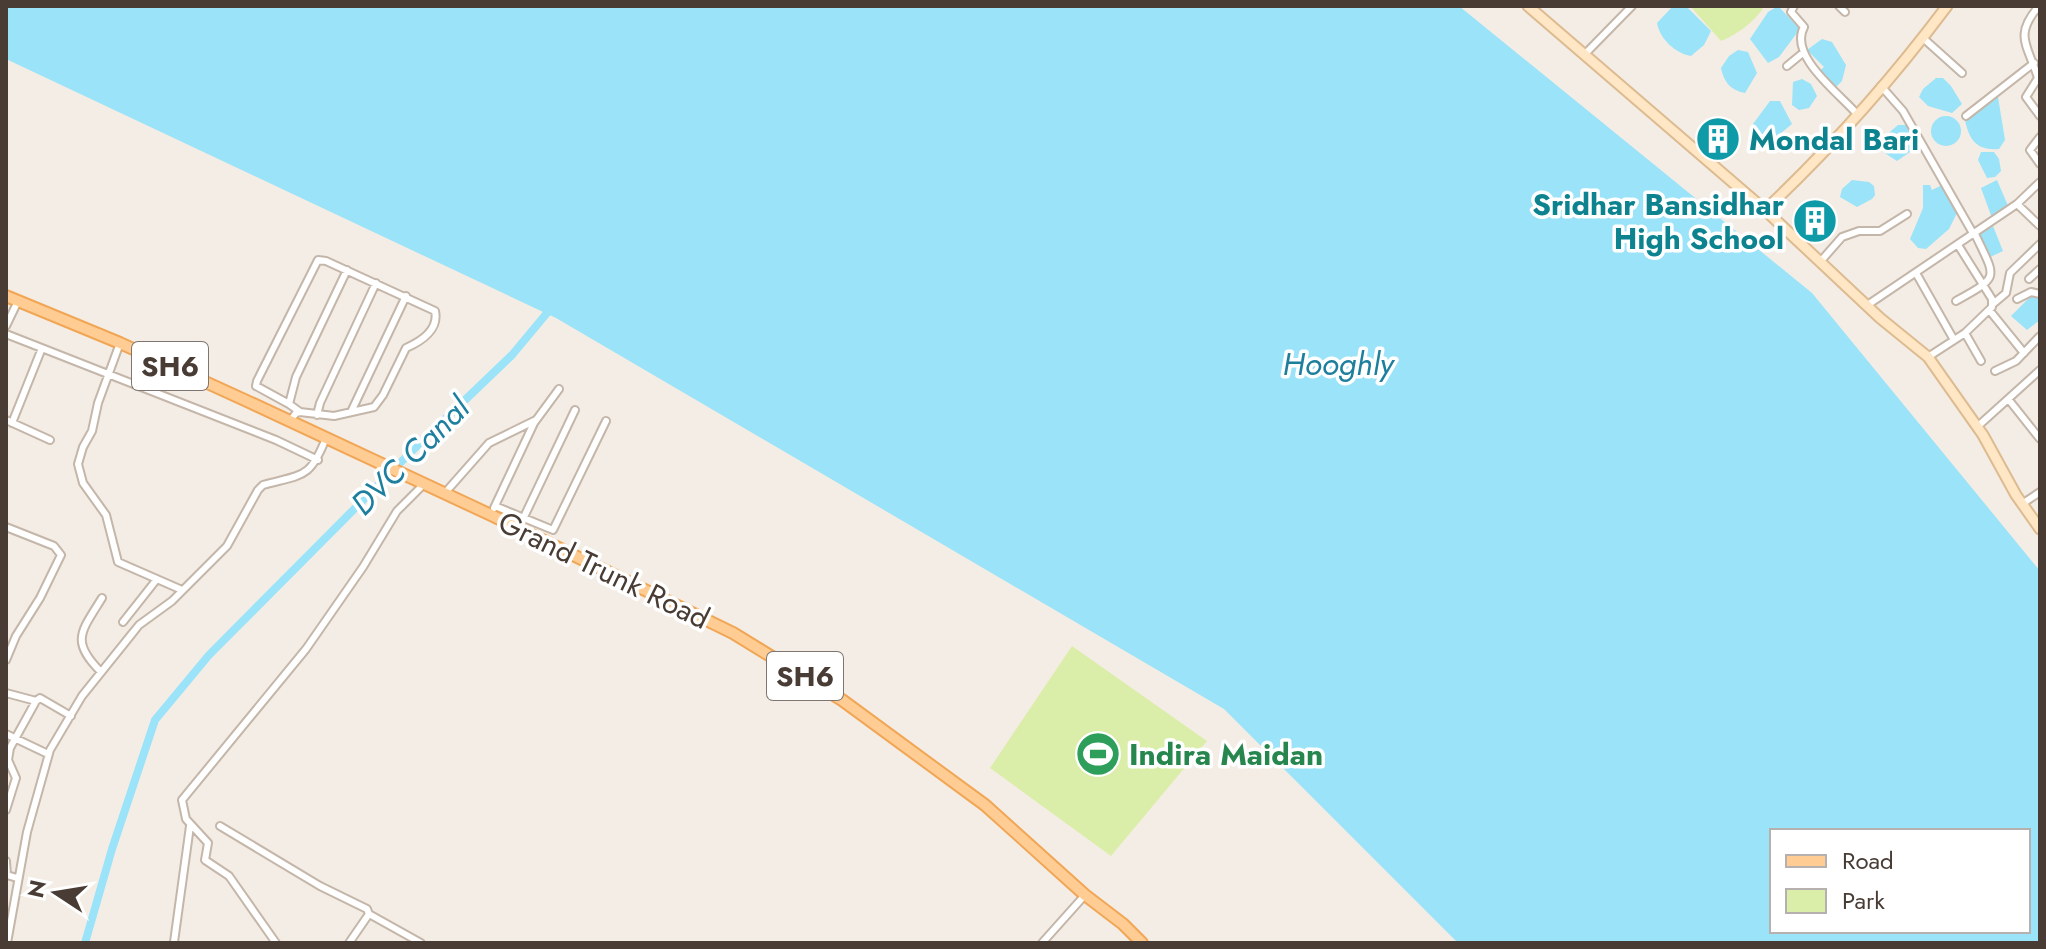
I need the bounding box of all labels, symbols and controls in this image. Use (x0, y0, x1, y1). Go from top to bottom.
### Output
building icon: Mondal Bari (1694, 115, 1742, 163)
place label: Mondal Bari (1749, 118, 1919, 161)
place label: Sridhar Bansidhar High School (1532, 183, 1785, 260)
building icon: Sridhar Bansidhar High School (1791, 197, 1839, 245)
water label: Hooghly (1283, 341, 1396, 387)
road number: SH6 (132, 342, 208, 390)
water label: DVC Canal (340, 385, 481, 526)
street label: Grand Trunk Road (491, 500, 717, 640)
road number: SH6 (767, 652, 843, 700)
sports icon: Indira Maidan (1074, 730, 1122, 778)
place label: Indira Maidan (1129, 733, 1323, 776)
legend (1770, 829, 2030, 933)
text: Road (1842, 843, 1894, 878)
north arrow (16, 853, 96, 933)
text: N (19, 877, 54, 901)
text: Park (1842, 883, 1885, 918)

